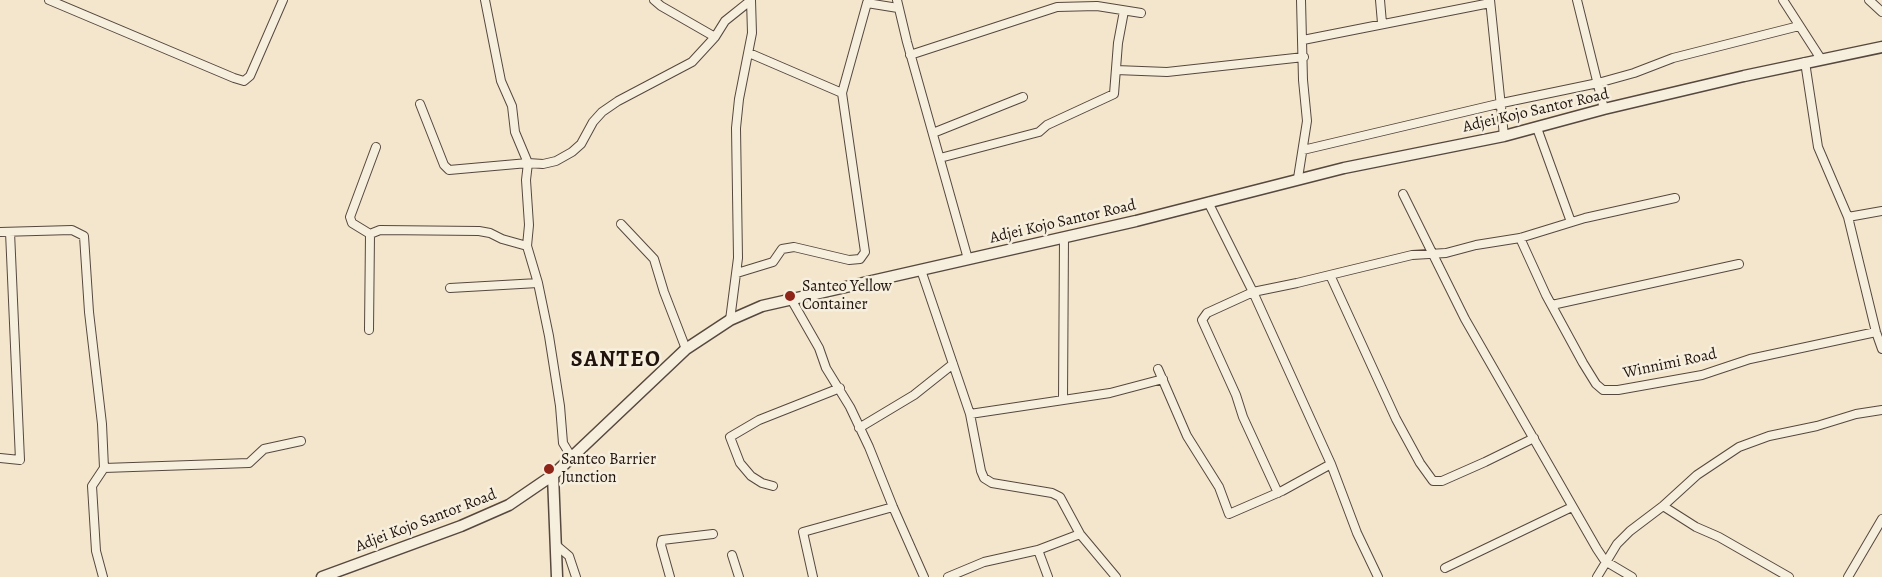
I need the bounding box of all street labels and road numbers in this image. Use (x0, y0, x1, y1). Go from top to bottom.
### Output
street label: Adjei Kojo Santor Road (1461, 85, 1611, 137)
street label: Adjei Kojo Santor Road (988, 196, 1138, 248)
street label: Winnimi Road (1621, 345, 1719, 383)
street label: Adjei Kojo Santor Road (353, 485, 499, 557)

